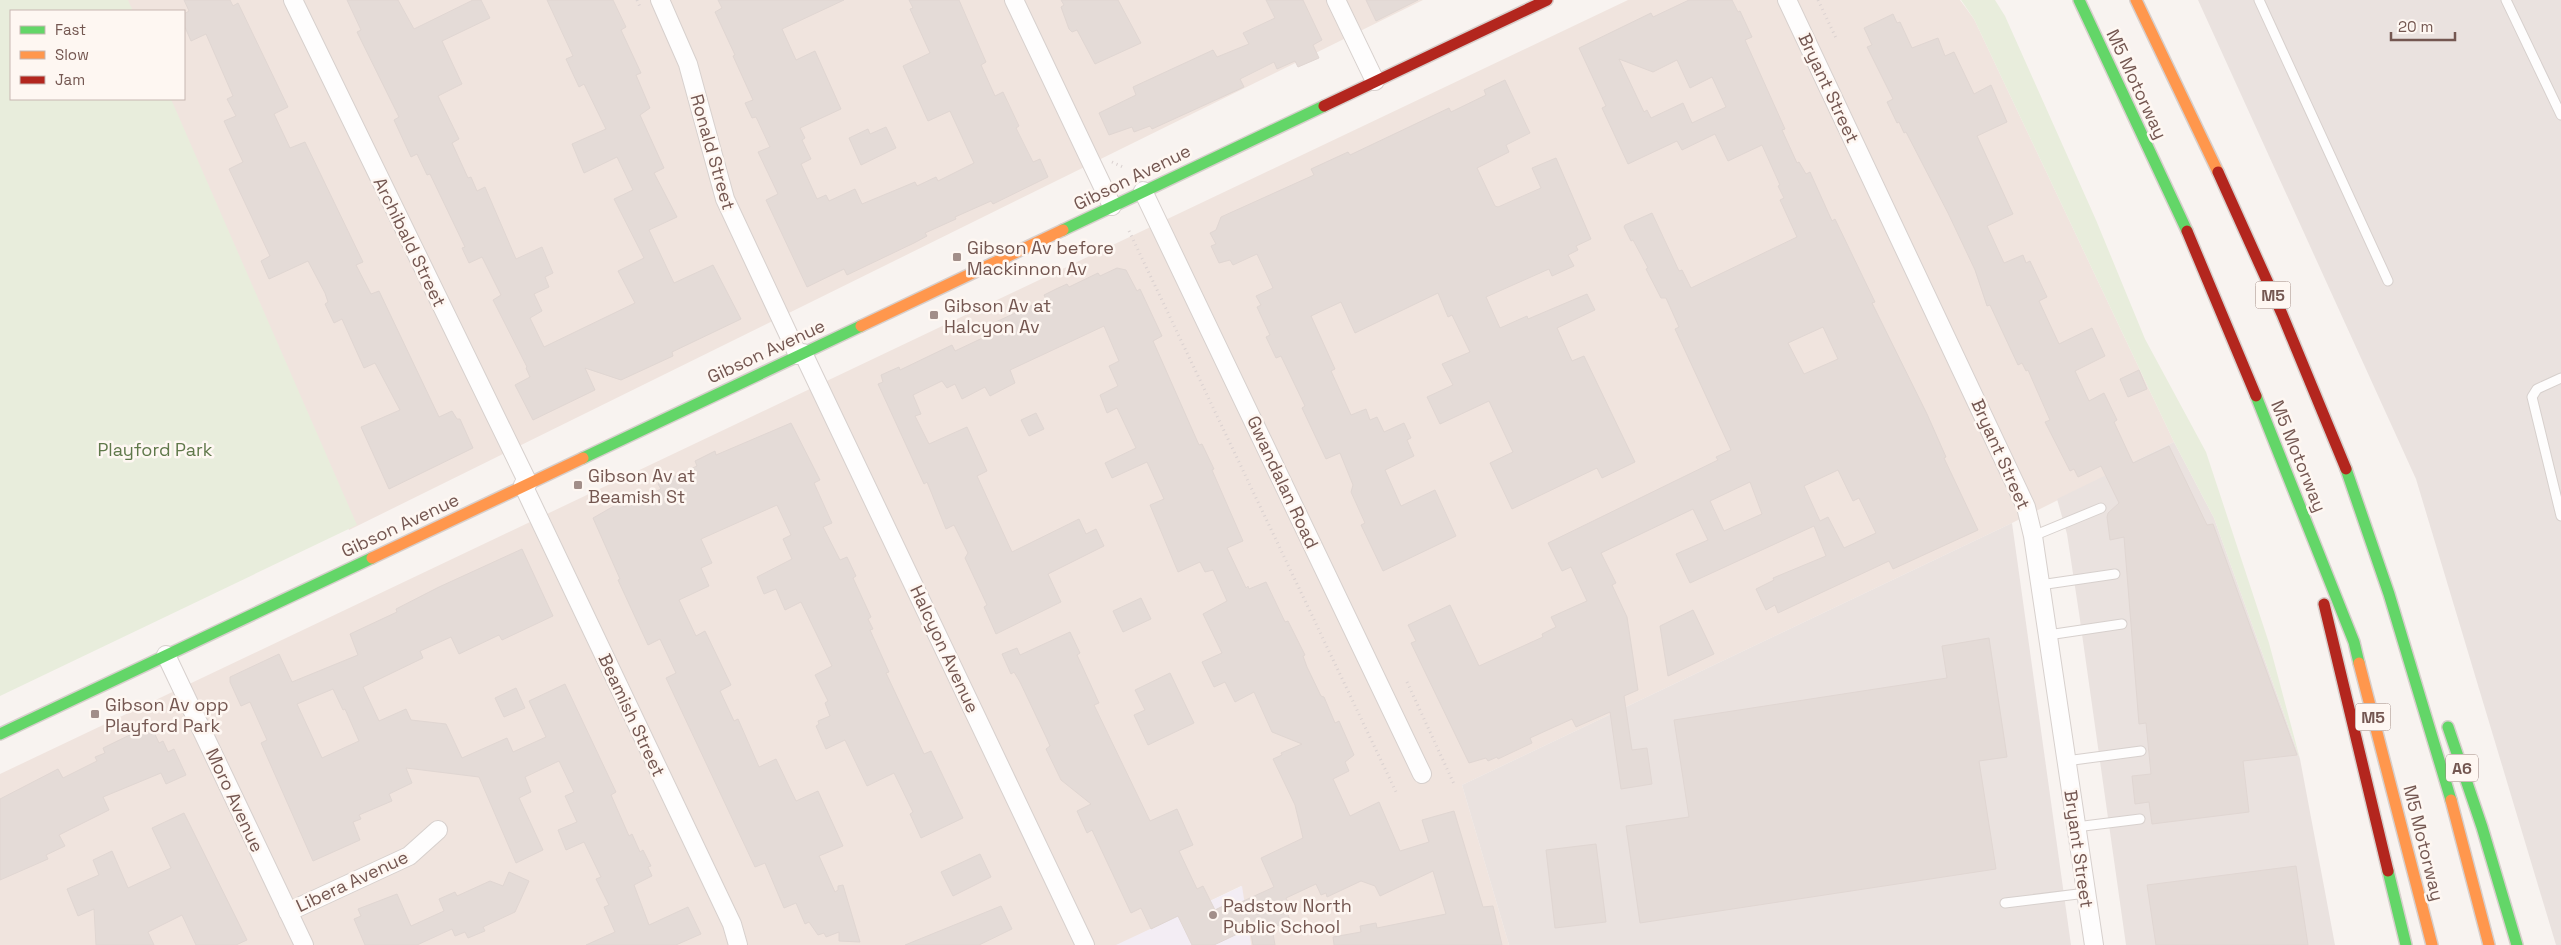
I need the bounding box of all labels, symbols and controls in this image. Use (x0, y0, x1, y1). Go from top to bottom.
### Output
legend (10, 10, 185, 100)
scale bar (2391, 10, 2455, 42)
text: 20 m (2398, 17, 2433, 36)
text: Fast (55, 20, 86, 39)
street label: M5 Motorway (2102, 25, 2172, 143)
street label: Bryant Street (1793, 29, 1865, 147)
text: Slow (55, 45, 89, 64)
text: Jam (55, 70, 85, 89)
street label: Ronald Street (685, 91, 741, 213)
street label: Gibson Avenue (1070, 139, 1194, 215)
street label: Archibald Street (369, 173, 451, 311)
place label: Gibson Av before Mackinnon Av (967, 236, 1114, 280)
marker: Gibson Av before Mackinnon Av (951, 251, 963, 263)
road number: M5 (2256, 282, 2290, 308)
place label: Gibson Av at Halcyon Av (944, 294, 1051, 338)
marker: Gibson Av at Halcyon Av (928, 309, 940, 321)
street label: Gibson Avenue (703, 314, 829, 388)
street label: Bryant Street (1966, 395, 2036, 513)
street label: M5 Motorway (2266, 397, 2332, 515)
street label: Gwandalan Road (1242, 412, 1324, 552)
park label: Playford Park (97, 438, 213, 461)
place label: Gibson Av at Beamish St (588, 464, 695, 508)
marker: Gibson Av at Beamish St (572, 479, 584, 491)
street label: Gibson Avenue (337, 488, 463, 562)
street label: Halcyon Avenue (905, 581, 985, 717)
street label: Beamish Street (593, 650, 671, 780)
place label: Gibson Av opp Playford Park (105, 693, 229, 737)
road number: M5 (2356, 704, 2390, 730)
marker: Gibson Av opp Playford Park (89, 708, 101, 720)
street label: Moro Avenue (201, 744, 269, 856)
road number: A6 (2446, 754, 2478, 781)
street label: M5 Motorway (2398, 783, 2450, 903)
street label: Bryant Street (2059, 789, 2099, 909)
street label: Libera Avenue (292, 845, 412, 917)
place label: Padstow North Public School (1223, 894, 1352, 938)
marker: Padstow North Public School (1207, 909, 1219, 921)

